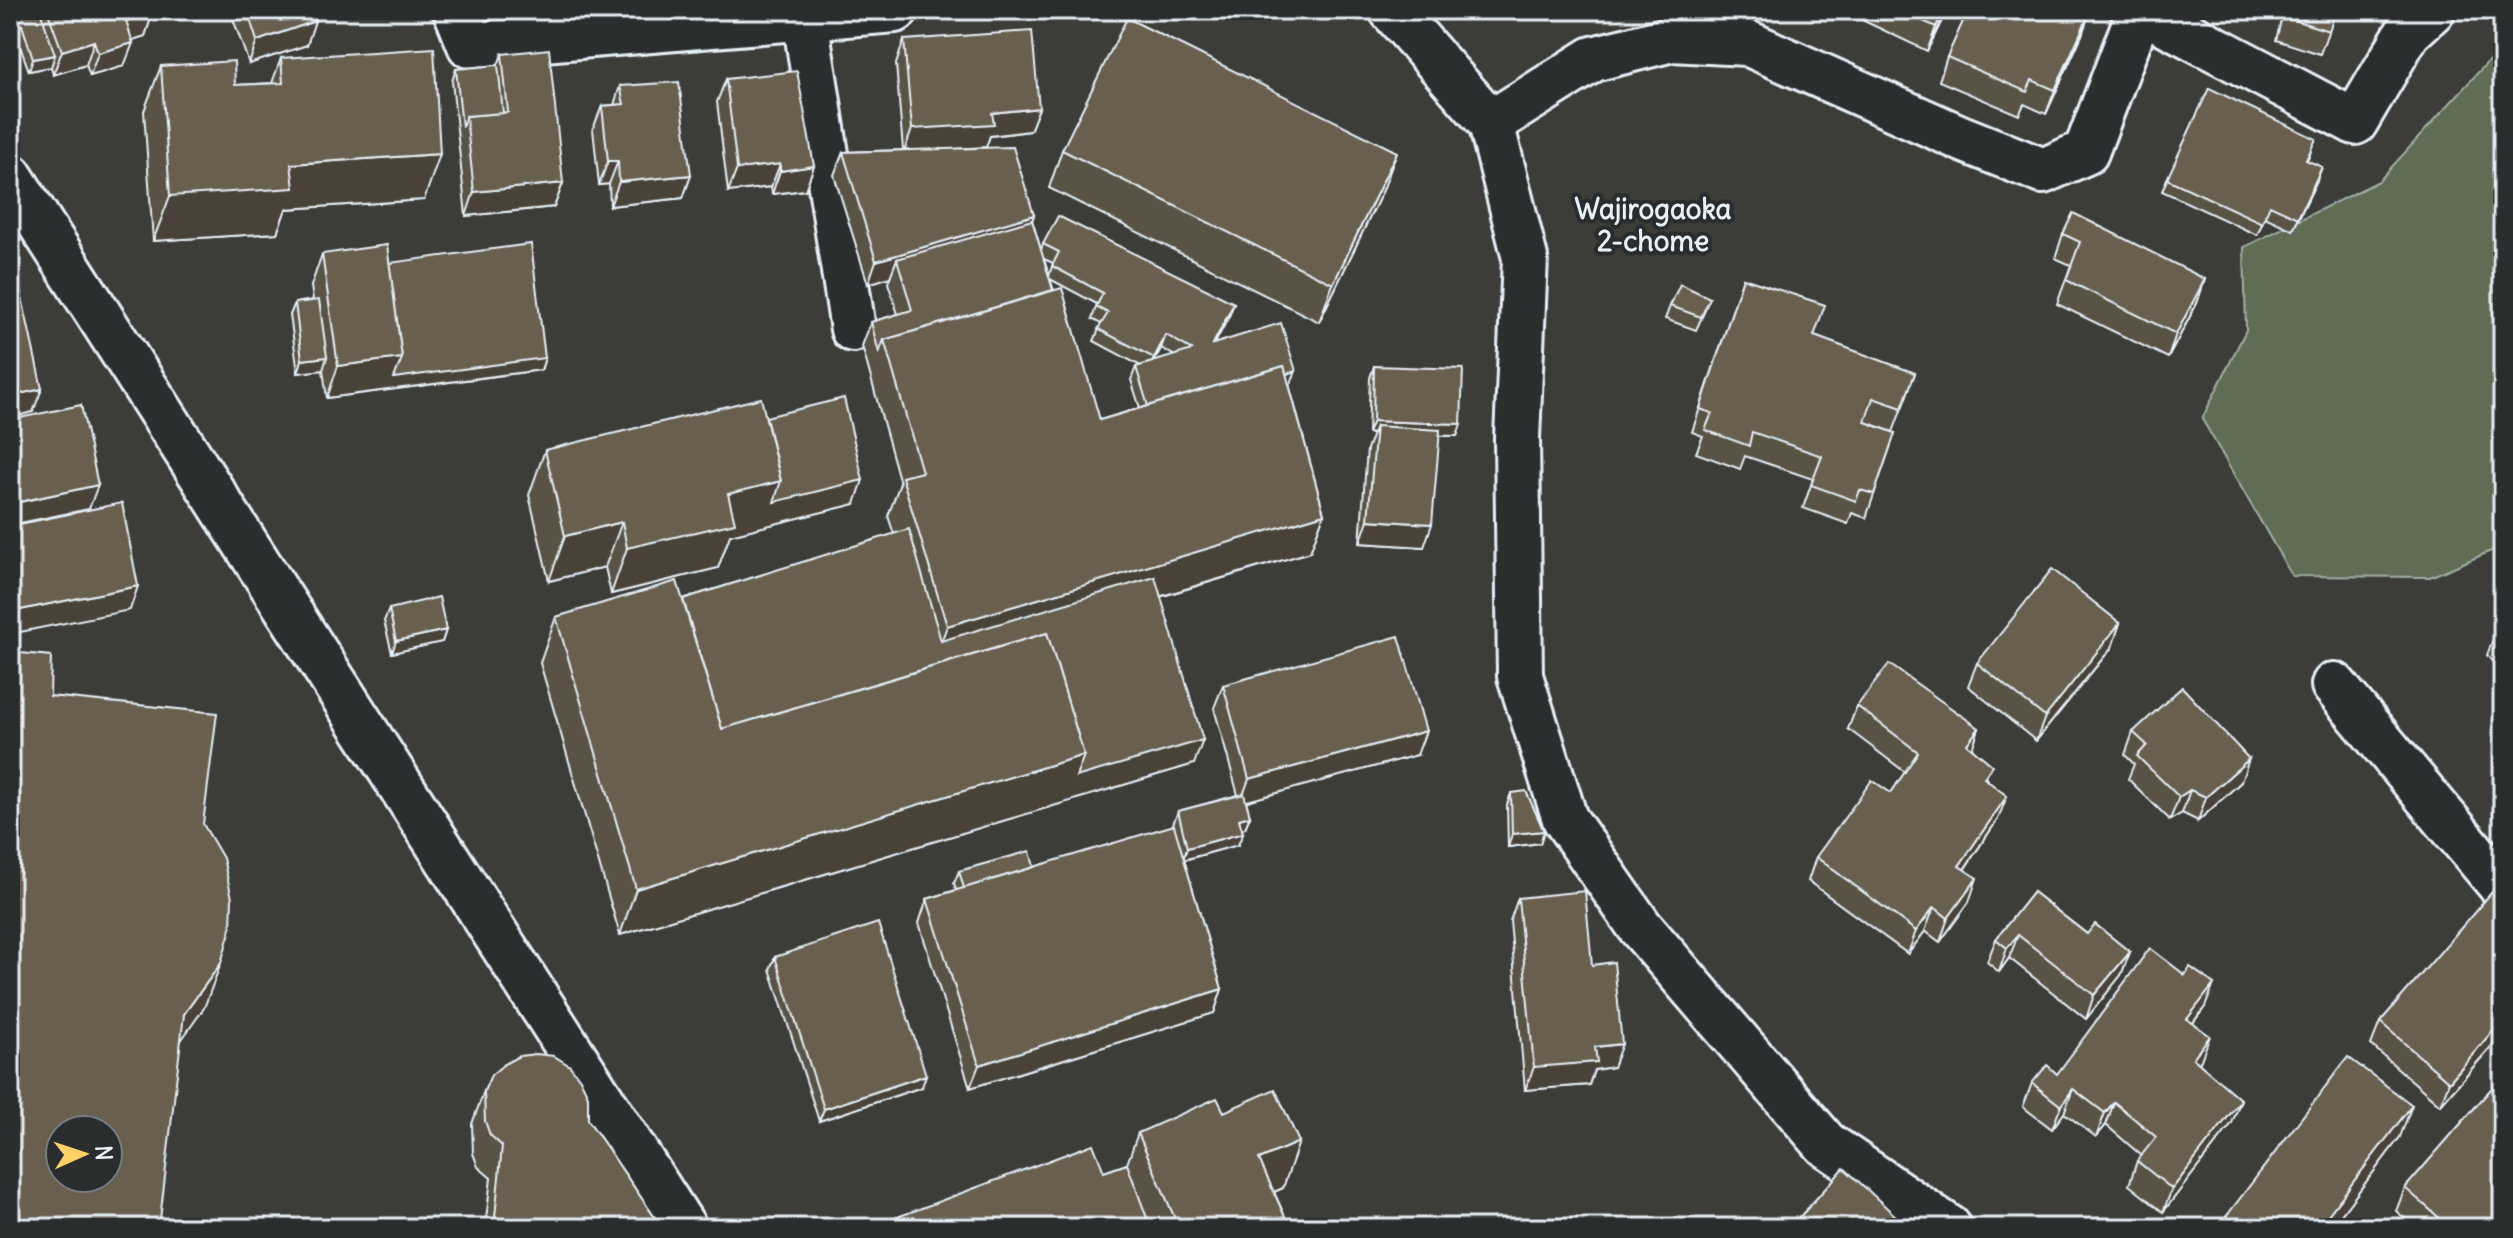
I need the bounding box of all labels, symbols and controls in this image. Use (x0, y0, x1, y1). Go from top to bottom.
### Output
district label: Wajirogaoka 2-chome (1574, 191, 1732, 259)
north arrow (44, 1114, 124, 1194)
text: N (90, 1145, 118, 1161)

